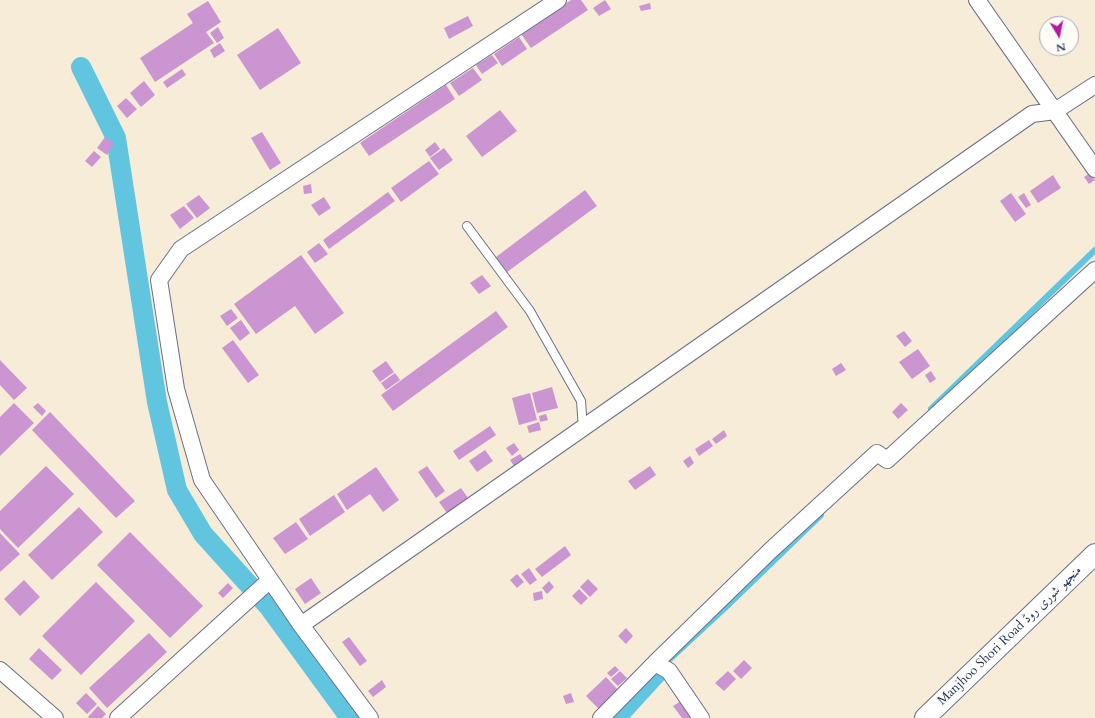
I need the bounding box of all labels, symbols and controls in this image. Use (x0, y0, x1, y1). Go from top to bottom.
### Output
north arrow (1039, 16, 1079, 56)
text: N (1055, 39, 1067, 56)
street label: Manjhoo Shori Road منجھو شوری روڈ (935, 563, 1085, 709)

